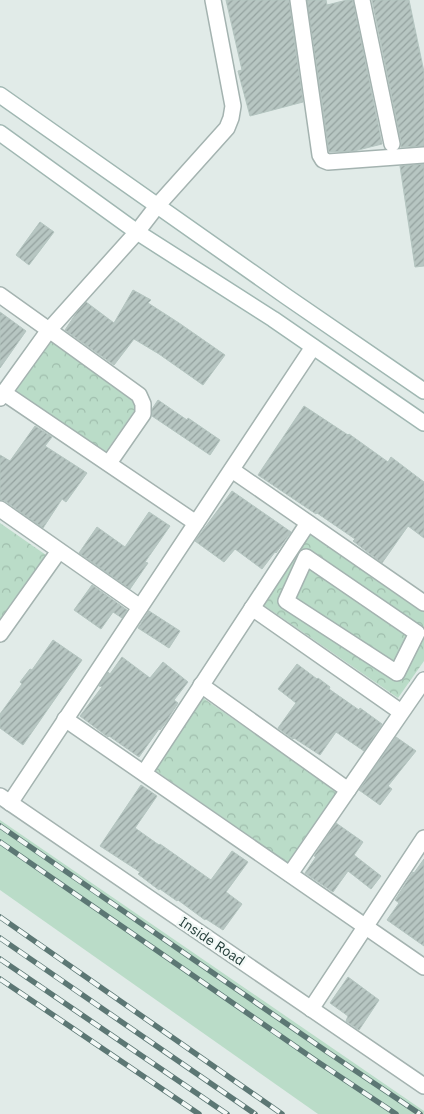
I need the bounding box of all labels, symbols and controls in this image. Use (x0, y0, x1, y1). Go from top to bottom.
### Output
street label: Inside Road (176, 913, 248, 969)

